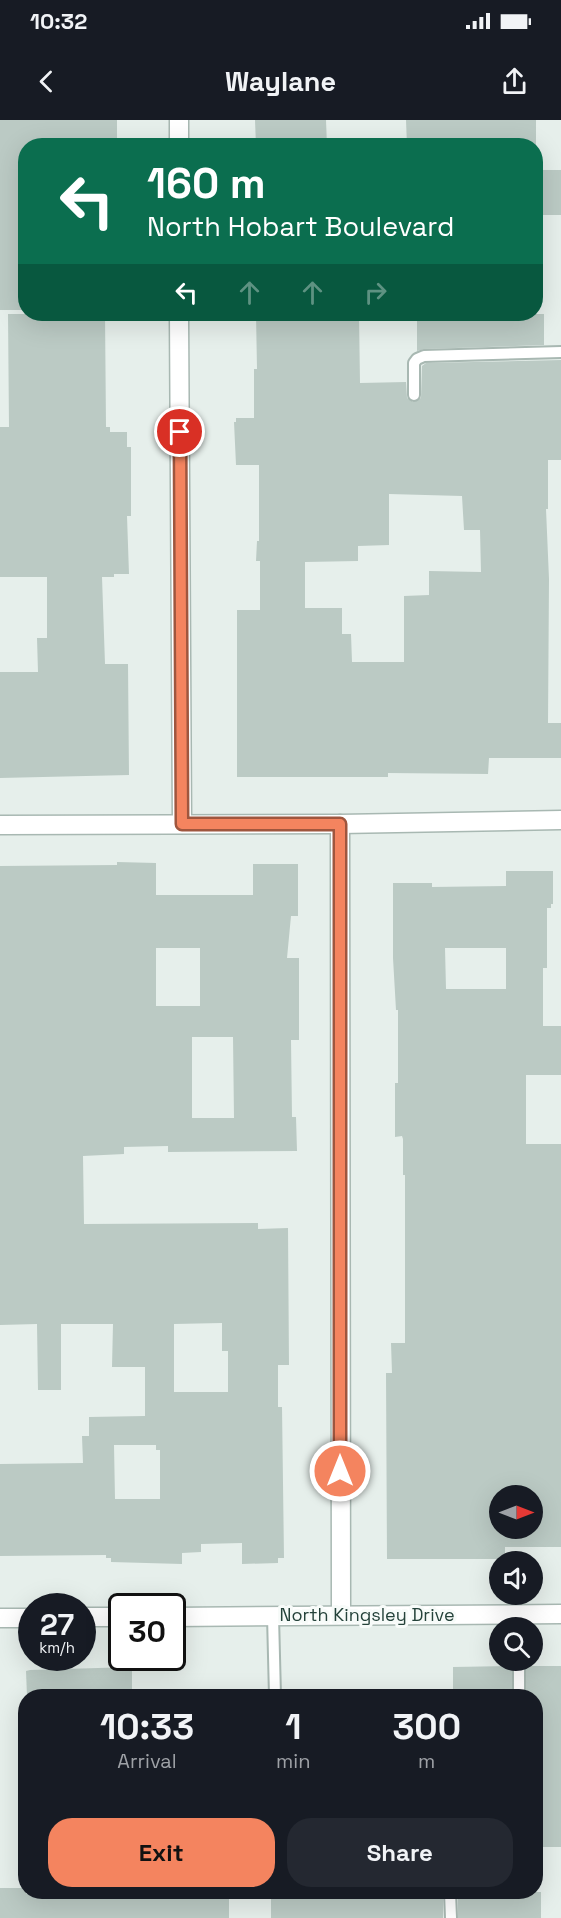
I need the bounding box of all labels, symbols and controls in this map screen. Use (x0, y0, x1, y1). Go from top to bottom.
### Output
text: 10:32 (30, 7, 87, 35)
text: Waylane (225, 64, 336, 99)
icon: back (30, 65, 63, 98)
icon: share (498, 65, 531, 98)
text: 160 m (147, 157, 266, 210)
icon: left (48, 162, 126, 240)
text: North Hobart Boulevard (147, 209, 454, 244)
icon: left (170, 276, 203, 309)
icon: ahead (233, 276, 266, 309)
icon: ahead (296, 276, 329, 309)
icon: right (359, 276, 392, 309)
pin (154, 406, 205, 457)
icon: arrive (163, 415, 196, 448)
position arrow (308, 1439, 372, 1503)
north arrow (489, 1485, 543, 1539)
map controls (489, 1485, 543, 1671)
button: sound (489, 1551, 543, 1605)
speed limit sign: 30 (108, 1593, 186, 1671)
street label: North Kingsley Drive (279, 1603, 455, 1626)
text: 27 (40, 1605, 74, 1644)
button: search (489, 1617, 543, 1671)
text: km/h (39, 1638, 75, 1657)
text: 10:33 (100, 1704, 194, 1750)
text: 1 (285, 1704, 301, 1750)
text: 300 (392, 1704, 461, 1750)
text: Arrival (117, 1748, 177, 1774)
text: min (276, 1748, 310, 1774)
text: m (418, 1748, 435, 1774)
button: Exit (48, 1818, 275, 1887)
button: Share (287, 1818, 513, 1887)

